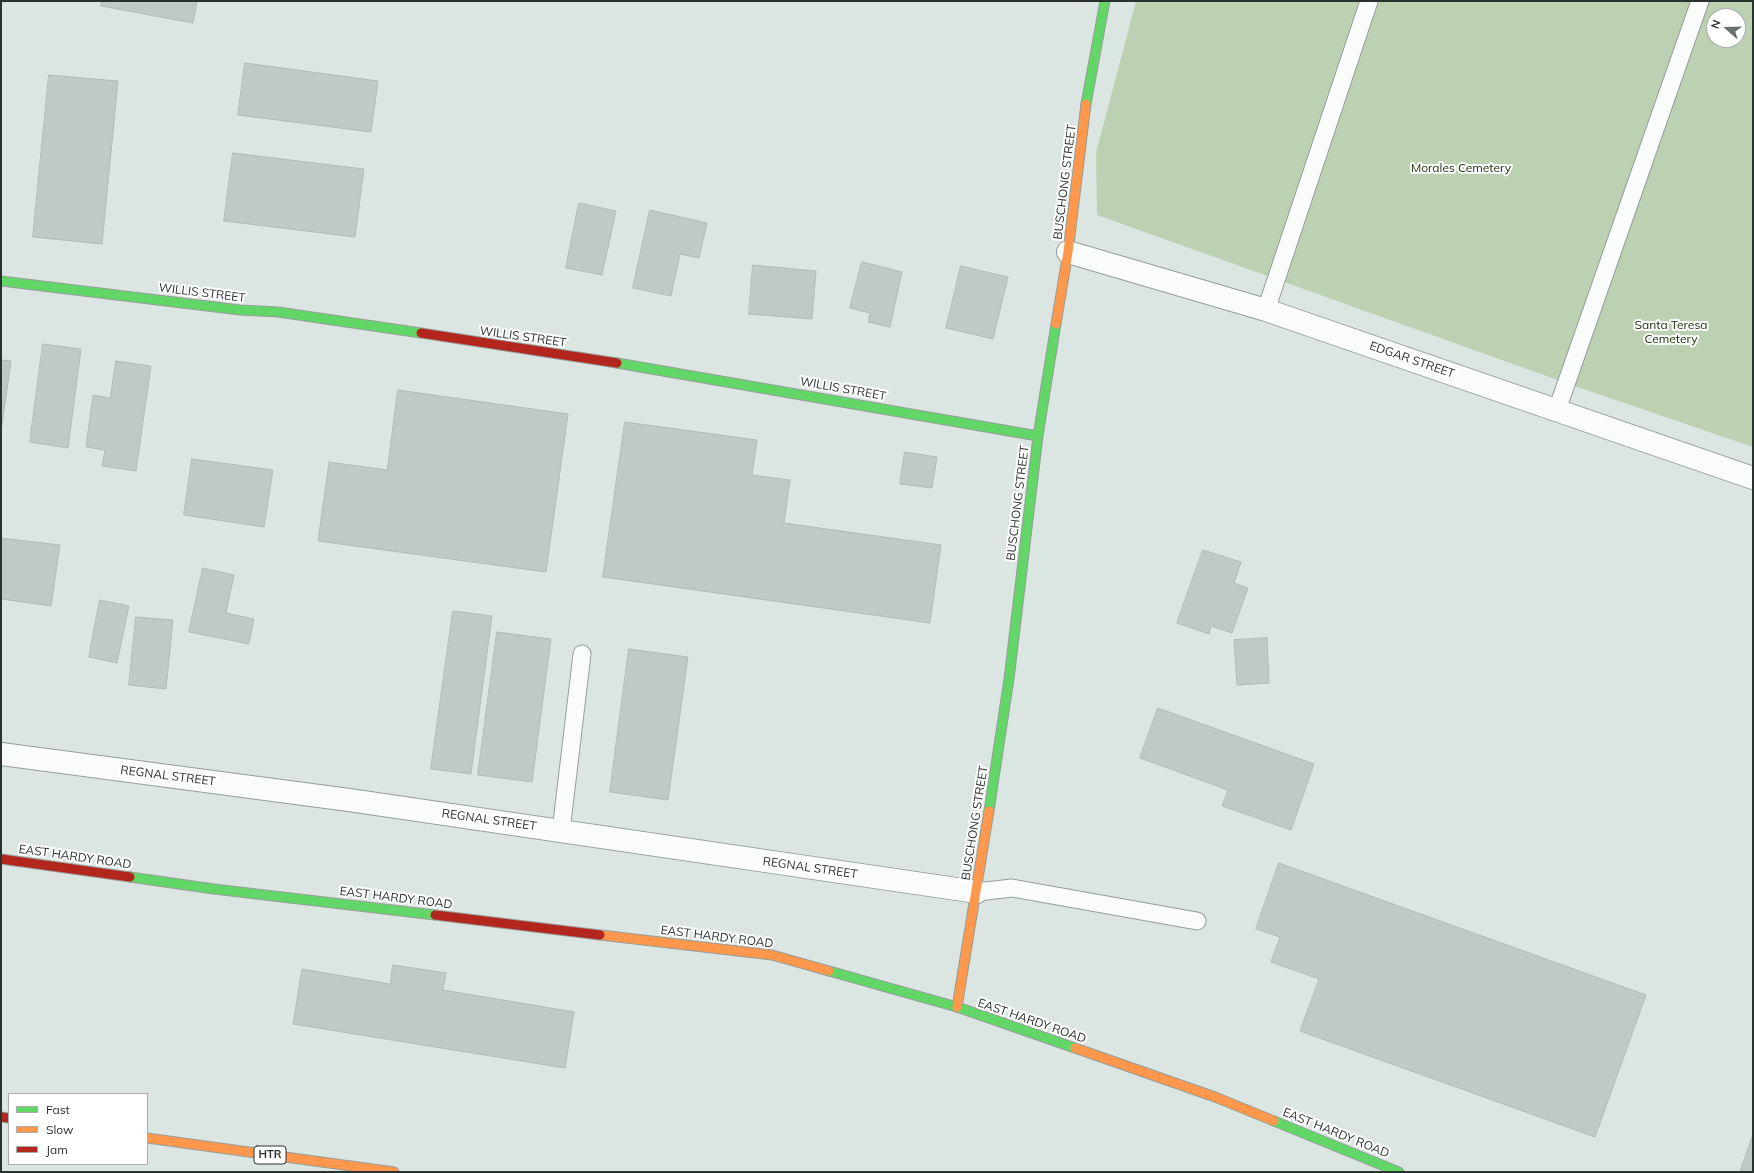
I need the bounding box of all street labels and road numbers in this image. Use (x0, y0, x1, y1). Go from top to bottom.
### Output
street label: BUSCHONG STREET (1051, 124, 1079, 240)
street label: WILLIS STREET (158, 281, 246, 305)
street label: WILLIS STREET (479, 324, 567, 350)
street label: EDGAR STREET (1368, 339, 1456, 381)
street label: WILLIS STREET (799, 374, 887, 404)
street label: BUSCHONG STREET (1004, 445, 1032, 561)
street label: REGNAL STREET (120, 763, 216, 789)
street label: BUSCHONG STREET (959, 765, 991, 881)
street label: REGNAL STREET (441, 806, 537, 834)
street label: EAST HARDY ROAD (18, 842, 132, 872)
street label: REGNAL STREET (762, 854, 858, 882)
street label: EAST HARDY ROAD (339, 884, 453, 912)
street label: EAST HARDY ROAD (660, 923, 774, 951)
street label: EAST HARDY ROAD (976, 996, 1088, 1046)
street label: EAST HARDY ROAD (1281, 1105, 1391, 1161)
road number: HTR (254, 1146, 286, 1164)

